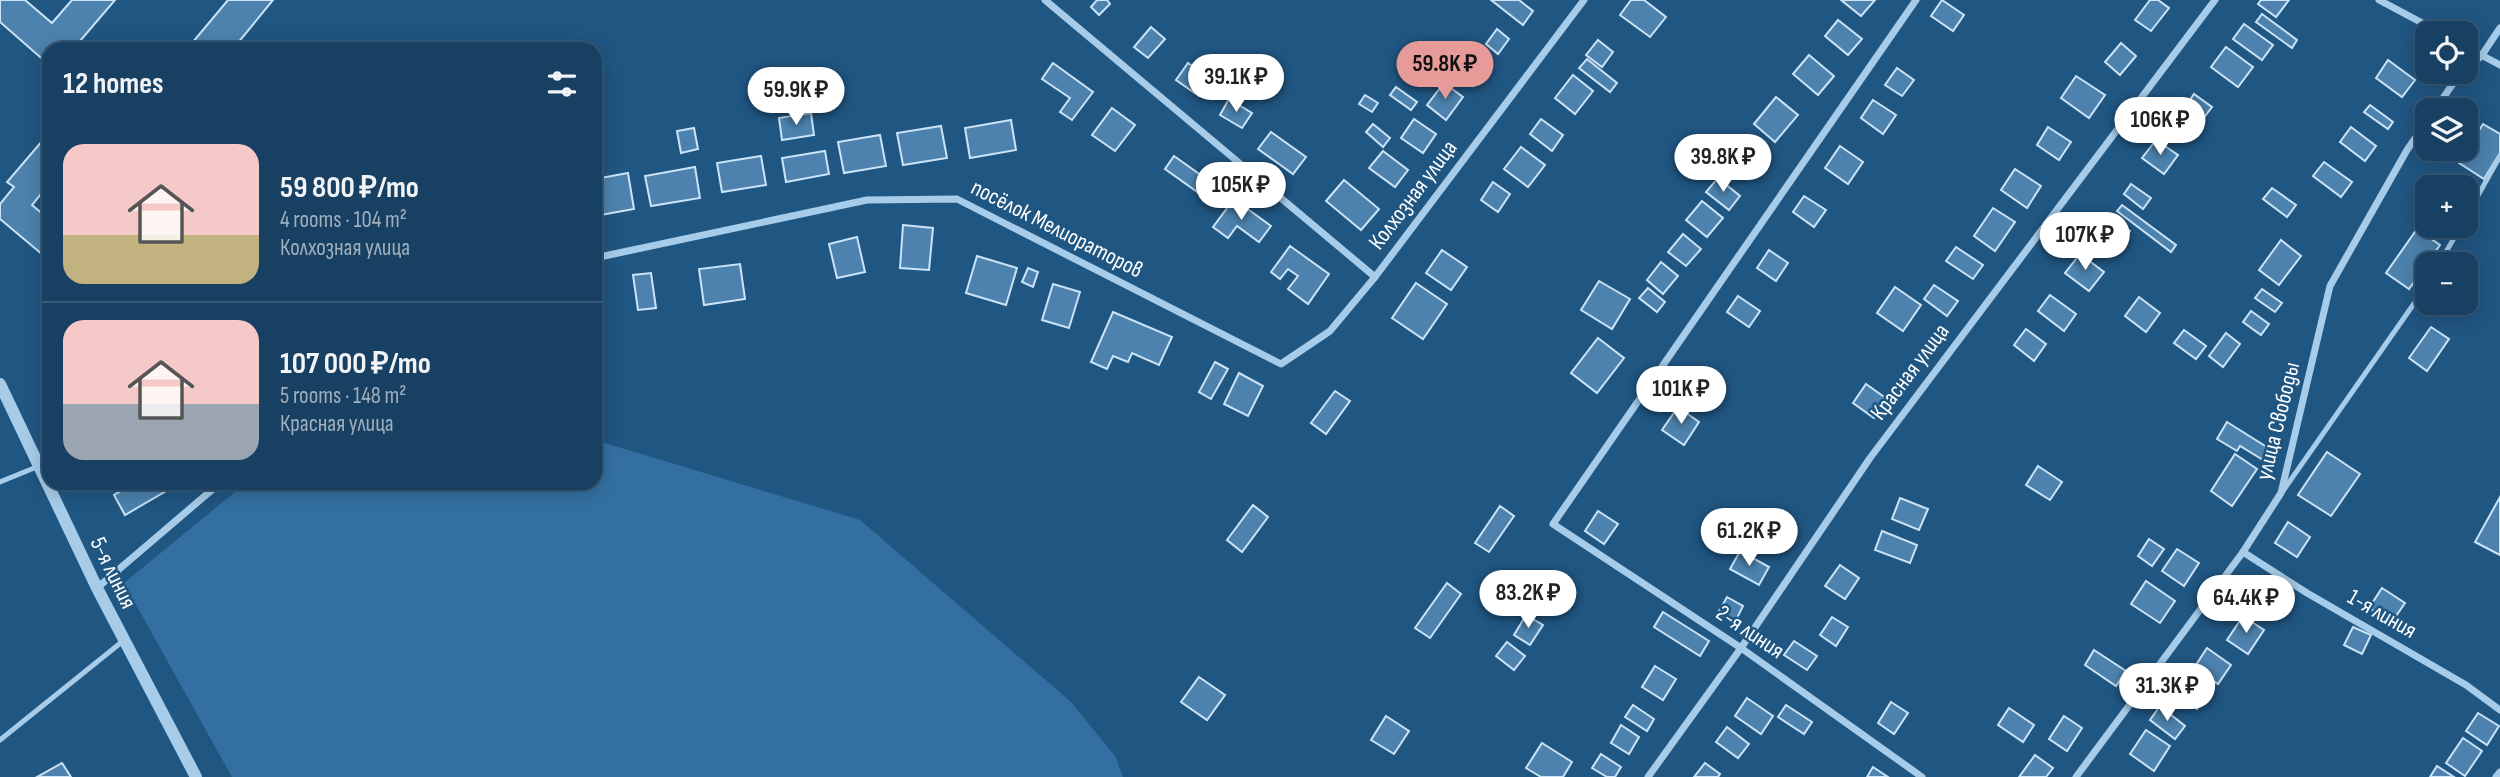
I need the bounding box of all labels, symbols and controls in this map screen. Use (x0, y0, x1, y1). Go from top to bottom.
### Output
map controls (2415, 21, 2478, 315)
button: locate (2415, 21, 2478, 84)
pin: 59.8K ₽ (1380, 42, 1510, 101)
text: 59.8K ₽ (1412, 50, 1478, 78)
pin: 39.1K ₽ (1171, 54, 1301, 114)
text: 39.1K ₽ (1204, 63, 1268, 91)
icon: filters (543, 65, 581, 103)
text: 12 homes (63, 66, 164, 102)
pin: 59.9K ₽ (731, 68, 861, 127)
text: 59.9K ₽ (764, 76, 828, 104)
pin: 106K ₽ (2103, 97, 2217, 157)
button: layers (2415, 98, 2478, 161)
text: 106K ₽ (2130, 106, 2190, 134)
pin: 39.8K ₽ (1658, 134, 1788, 194)
street label: Колхозная улица (1363, 135, 1463, 255)
text: 39.8K ₽ (1690, 143, 1756, 171)
pin: 105K ₽ (1184, 162, 1298, 222)
text: 59 800 ₽/mo (280, 170, 419, 206)
text: 105K ₽ (1212, 171, 1270, 199)
icon: home (119, 172, 203, 256)
street label: посёлок Мелиораторов (966, 174, 1148, 284)
button: + (2415, 175, 2478, 238)
text: 4 rooms · 104 m² (280, 206, 407, 234)
pin: 107K ₽ (2028, 212, 2142, 272)
text: 107K ₽ (2056, 221, 2114, 249)
text: Колхозная улица (280, 234, 410, 262)
button: − (2415, 252, 2478, 315)
street label: Красная улица (1865, 318, 1955, 426)
text: 107 000 ₽/mo (280, 346, 431, 382)
icon: home (119, 348, 203, 432)
street label: улица Свободы (2250, 359, 2306, 483)
pin: 101K ₽ (1624, 366, 1738, 426)
text: 101K ₽ (1652, 375, 1710, 403)
text: 5 rooms · 148 m² (280, 382, 407, 410)
text: Красная улица (280, 410, 394, 438)
pin: 61.2K ₽ (1684, 508, 1814, 568)
text: 61.2K ₽ (1717, 517, 1781, 545)
street label: 5-я линия (84, 533, 142, 613)
pin: 83.2K ₽ (1463, 570, 1593, 630)
pin: 64.4K ₽ (2181, 576, 2311, 635)
text: 83.2K ₽ (1495, 579, 1561, 607)
street label: 1-я линия (2343, 583, 2421, 645)
text: 64.4K ₽ (2213, 584, 2279, 612)
street label: 2-я линия (1710, 599, 1790, 665)
pin: 31.3K ₽ (2102, 664, 2232, 723)
text: 31.3K ₽ (2135, 672, 2199, 700)

